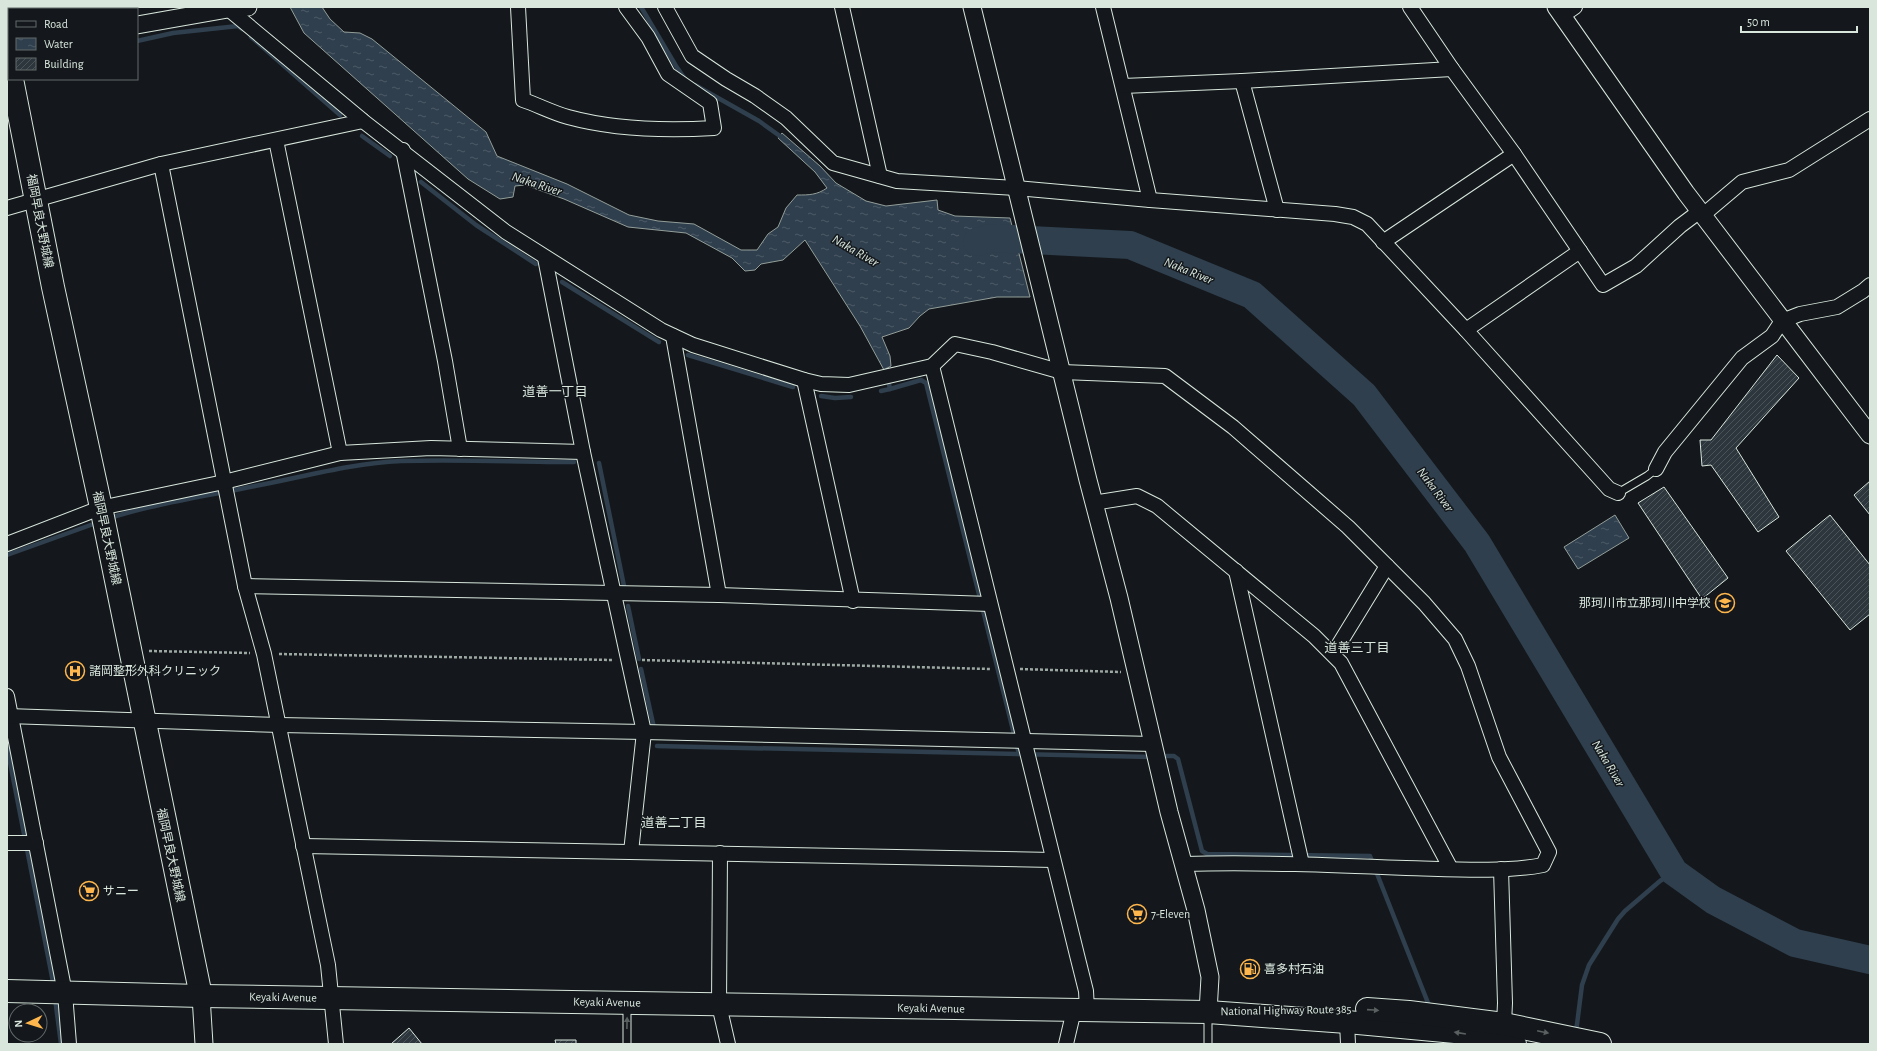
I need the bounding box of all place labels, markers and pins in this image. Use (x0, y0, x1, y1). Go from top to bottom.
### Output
school or university icon: 那珂川市立那珂川中学校 (1714, 592, 1736, 614)
place label: 那珂川市立那珂川中学校 (1579, 596, 1711, 609)
hospital icon: 諸岡整形外科クリニック (64, 660, 86, 682)
place label: 諸岡整形外科クリニック (89, 664, 221, 677)
supermarket icon: サニー (78, 880, 100, 902)
place label: サニー (103, 885, 139, 897)
supermarket icon: 7-Eleven (1126, 903, 1148, 925)
place label: 7-Eleven (1151, 908, 1190, 920)
fuel station icon: 喜多村石油 (1239, 958, 1261, 980)
place label: 喜多村石油 (1264, 962, 1324, 975)

